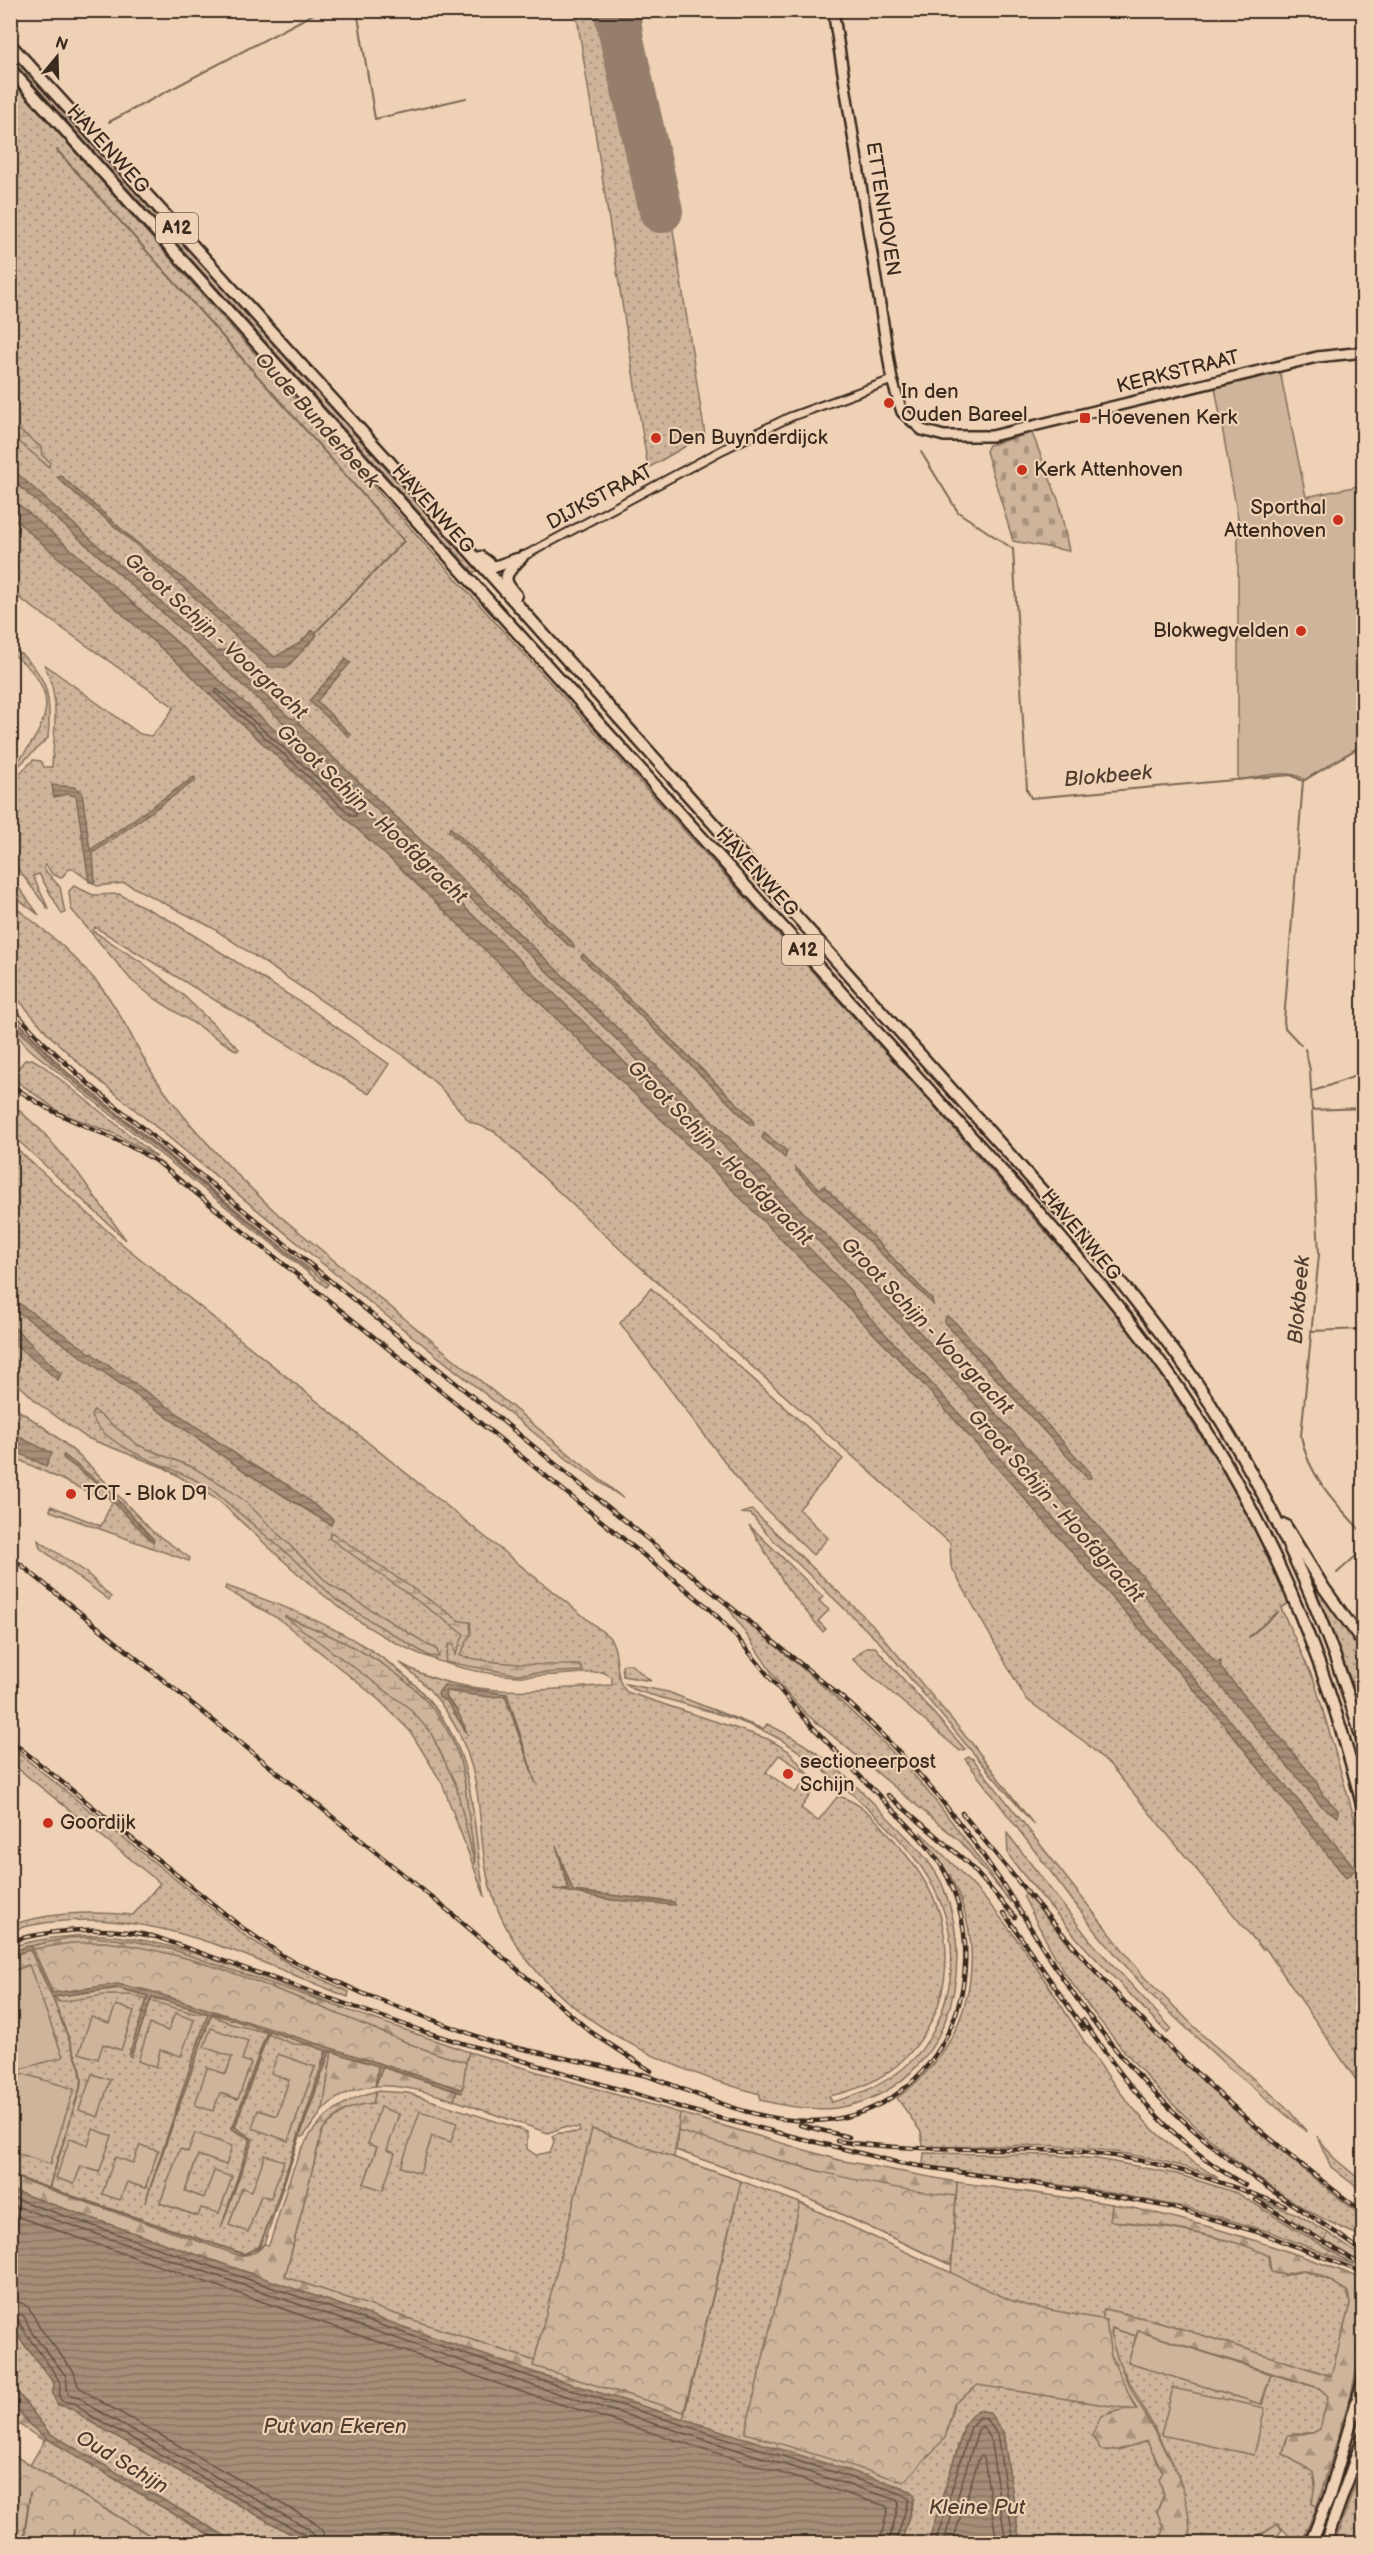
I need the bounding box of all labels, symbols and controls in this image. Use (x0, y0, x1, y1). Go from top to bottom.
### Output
north arrow (27, 27, 87, 87)
text: N (53, 33, 70, 55)
street label: HAVENWEG (62, 99, 154, 199)
street label: ETTENHOVEN (861, 140, 905, 278)
road number: A12 (156, 213, 198, 243)
street label: KERKSTRAAT (1114, 345, 1242, 399)
water label: Oude Bunderbeek (249, 347, 385, 494)
place label: In den Ouden Bareel (901, 380, 1027, 427)
marker: In den Ouden Bareel (882, 396, 896, 410)
place label: Hoevenen Kerk (1097, 406, 1238, 430)
marker: Hoevenen Kerk (1078, 411, 1092, 425)
place label: Den Buynderdijck (668, 426, 828, 450)
marker: Den Buynderdijck (649, 431, 663, 445)
place label: Kerk Attenhoven (1034, 458, 1183, 482)
street label: HAVENWEG (387, 459, 479, 559)
street label: DIJKSTRAAT (543, 459, 657, 535)
marker: Kerk Attenhoven (1015, 463, 1029, 477)
place label: Sporthal Attenhoven (1224, 496, 1326, 543)
marker: Sporthal Attenhoven (1331, 513, 1345, 527)
water label: Groot Schijn - Voorgracht (119, 547, 313, 725)
place label: Blokwegvelden (1153, 619, 1289, 643)
marker: Blokwegvelden (1294, 624, 1308, 638)
water label: Groot Schijn - Hoofdgracht (271, 719, 473, 909)
water label: Blokbeek (1063, 760, 1154, 792)
street label: HAVENWEG (711, 822, 803, 922)
road number: A12 (782, 935, 824, 965)
water label: Groot Schijn - Hoofdgracht (622, 1055, 818, 1251)
street label: HAVENWEG (1036, 1184, 1126, 1286)
water label: Groot Schijn - Voorgracht (836, 1232, 1019, 1420)
water label: Blokbeek (1283, 1254, 1315, 1345)
water label: Groot Schijn - Hoofdgracht (963, 1404, 1150, 1608)
place label: TCT - Blok D9 (83, 1482, 207, 1506)
marker: TCT - Blok D9 (64, 1487, 78, 1501)
place label: sectioneerpost Schijn (800, 1750, 936, 1797)
marker: sectioneerpost Schijn (781, 1767, 795, 1781)
place label: Goordijk (60, 1811, 135, 1835)
marker: Goordijk (41, 1816, 55, 1830)
water label: Put van Ekeren (263, 2414, 407, 2439)
water label: Oud Schijn (71, 2425, 173, 2499)
water label: Kleine Put (929, 2495, 1026, 2520)

